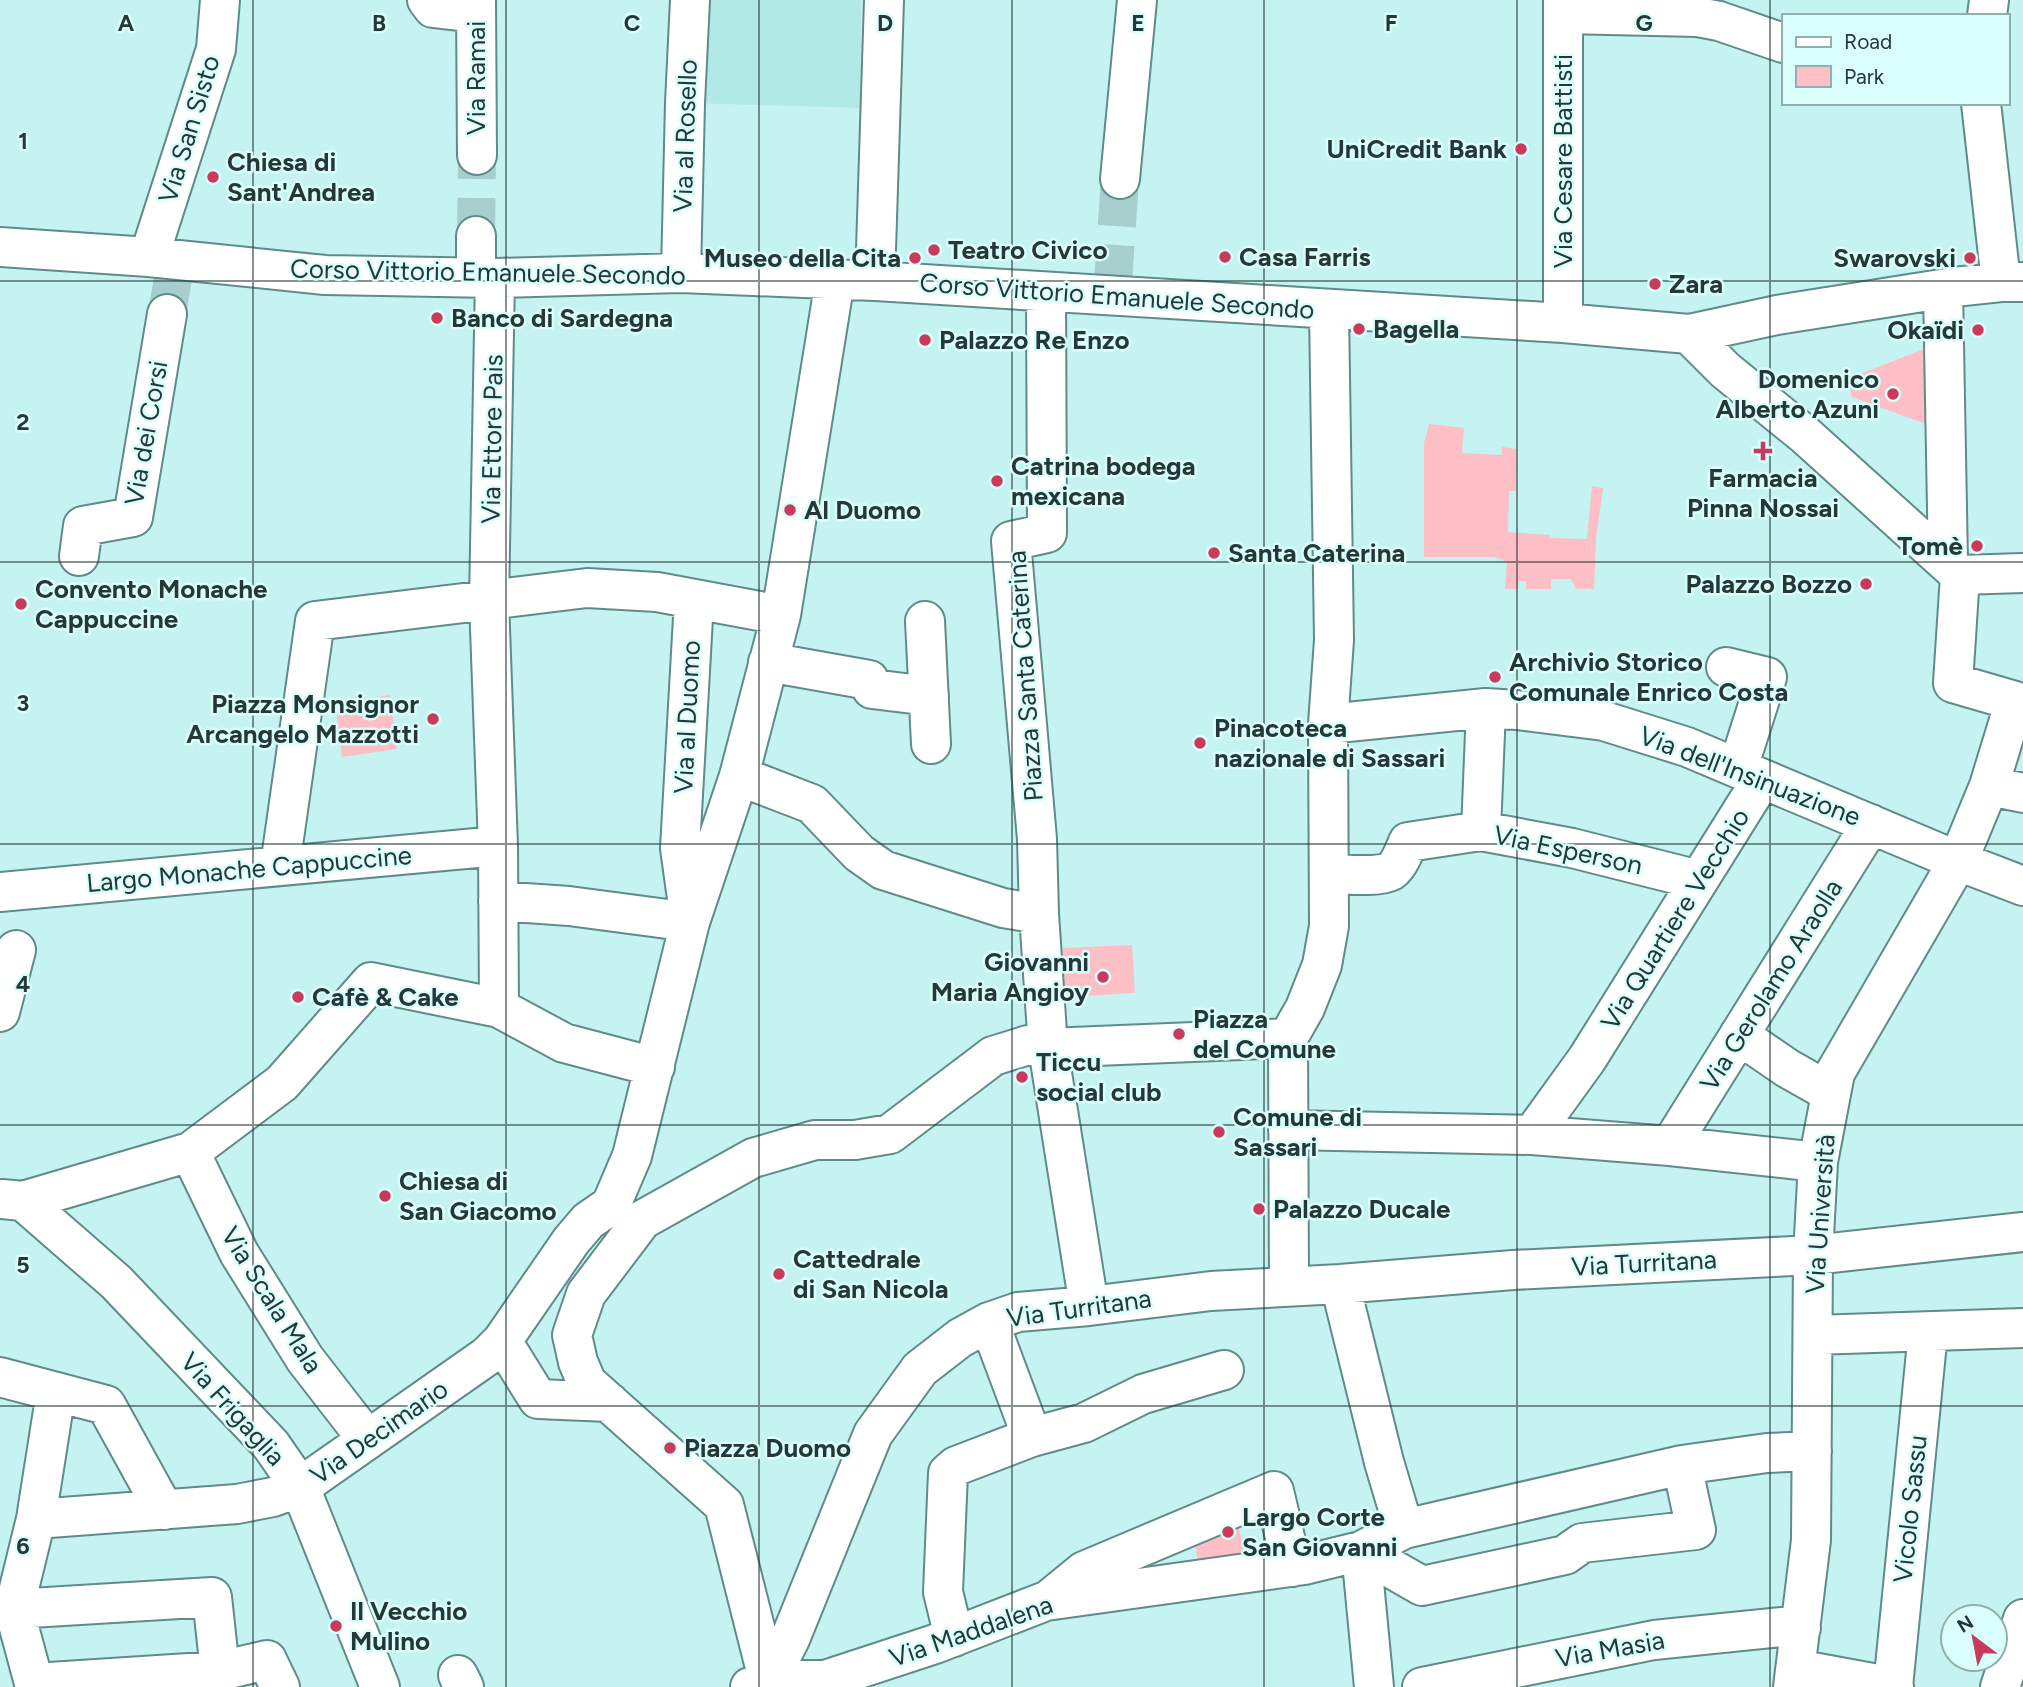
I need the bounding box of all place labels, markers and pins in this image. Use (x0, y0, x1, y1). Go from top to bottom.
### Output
place label: UniCredit Bank (1327, 133, 1507, 165)
marker: UniCredit Bank (1513, 141, 1529, 157)
place label: Chiesa di Sant'Andrea (227, 146, 375, 208)
marker: Chiesa di Sant'Andrea (205, 169, 221, 185)
place label: Teatro Civico (948, 234, 1108, 266)
place label: Casa Farris (1239, 241, 1371, 273)
place label: Museo della Cita (704, 242, 901, 274)
marker: Teatro Civico (926, 242, 942, 258)
place label: Swarovski (1833, 242, 1956, 274)
marker: Casa Farris (1217, 249, 1233, 265)
marker: Museo della Cita (907, 250, 923, 266)
marker: Swarovski (1962, 250, 1978, 266)
place label: Zara (1669, 268, 1723, 300)
marker: Zara (1647, 276, 1663, 292)
place label: Banco di Sardegna (451, 302, 673, 334)
marker: Banco di Sardegna (429, 310, 445, 326)
place label: Bagella (1373, 313, 1459, 345)
place label: Okaïdi (1887, 314, 1964, 346)
marker: Bagella (1351, 321, 1367, 337)
marker: Okaïdi (1970, 322, 1986, 338)
place label: Palazzo Re Enzo (939, 324, 1130, 356)
marker: Palazzo Re Enzo (917, 332, 933, 348)
place label: Domenico Alberto Azuni (1715, 363, 1879, 425)
marker: Domenico Alberto Azuni (1885, 386, 1901, 402)
marker: Farmacia Pinna Nossai (1755, 443, 1771, 459)
place label: Catrina bodega mexicana (1011, 450, 1196, 512)
place label: Farmacia Pinna Nossai (1687, 462, 1839, 524)
marker: Catrina bodega mexicana (989, 473, 1005, 489)
place label: Al Duomo (804, 494, 921, 526)
marker: Al Duomo (782, 502, 798, 518)
place label: Tomè (1897, 530, 1963, 562)
place label: Santa Caterina (1228, 537, 1405, 569)
marker: Tomè (1969, 538, 1985, 554)
marker: Santa Caterina (1206, 545, 1222, 561)
place label: Palazzo Bozzo (1685, 568, 1852, 600)
place label: Convento Monache Cappuccine (35, 573, 268, 635)
marker: Palazzo Bozzo (1858, 576, 1874, 592)
marker: Convento Monache Cappuccine (13, 596, 29, 612)
place label: Archivio Storico Comunale Enrico Costa (1509, 646, 1788, 708)
marker: Archivio Storico Comunale Enrico Costa (1487, 669, 1503, 685)
place label: Piazza Monsignor Arcangelo Mazzotti (186, 688, 419, 750)
marker: Piazza Monsignor Arcangelo Mazzotti (425, 711, 441, 727)
place label: Pinacoteca nazionale di Sassari (1214, 712, 1445, 774)
marker: Pinacoteca nazionale di Sassari (1192, 735, 1208, 751)
place label: Giovanni Maria Angioy (931, 946, 1089, 1008)
marker: Giovanni Maria Angioy (1095, 969, 1111, 985)
place label: Cafè & Cake (312, 981, 459, 1013)
marker: Cafè & Cake (290, 989, 306, 1005)
place label: Piazza del Comune (1193, 1003, 1336, 1065)
marker: Piazza del Comune (1171, 1026, 1187, 1042)
place label: Ticcu social club (1036, 1046, 1162, 1108)
marker: Ticcu social club (1014, 1069, 1030, 1085)
place label: Comune di Sassari (1233, 1101, 1362, 1163)
marker: Comune di Sassari (1211, 1124, 1227, 1140)
place label: Chiesa di San Giacomo (399, 1165, 557, 1227)
marker: Chiesa di San Giacomo (377, 1188, 393, 1204)
place label: Palazzo Ducale (1273, 1193, 1450, 1225)
marker: Palazzo Ducale (1251, 1201, 1267, 1217)
place label: Cattedrale di San Nicola (793, 1243, 949, 1305)
marker: Cattedrale di San Nicola (771, 1266, 787, 1282)
place label: Piazza Duomo (684, 1432, 851, 1464)
marker: Piazza Duomo (662, 1440, 678, 1456)
place label: Largo Corte San Giovanni (1242, 1501, 1398, 1563)
marker: Largo Corte San Giovanni (1220, 1524, 1236, 1540)
place label: Il Vecchio Mulino (350, 1595, 467, 1657)
marker: Il Vecchio Mulino (328, 1618, 344, 1634)

